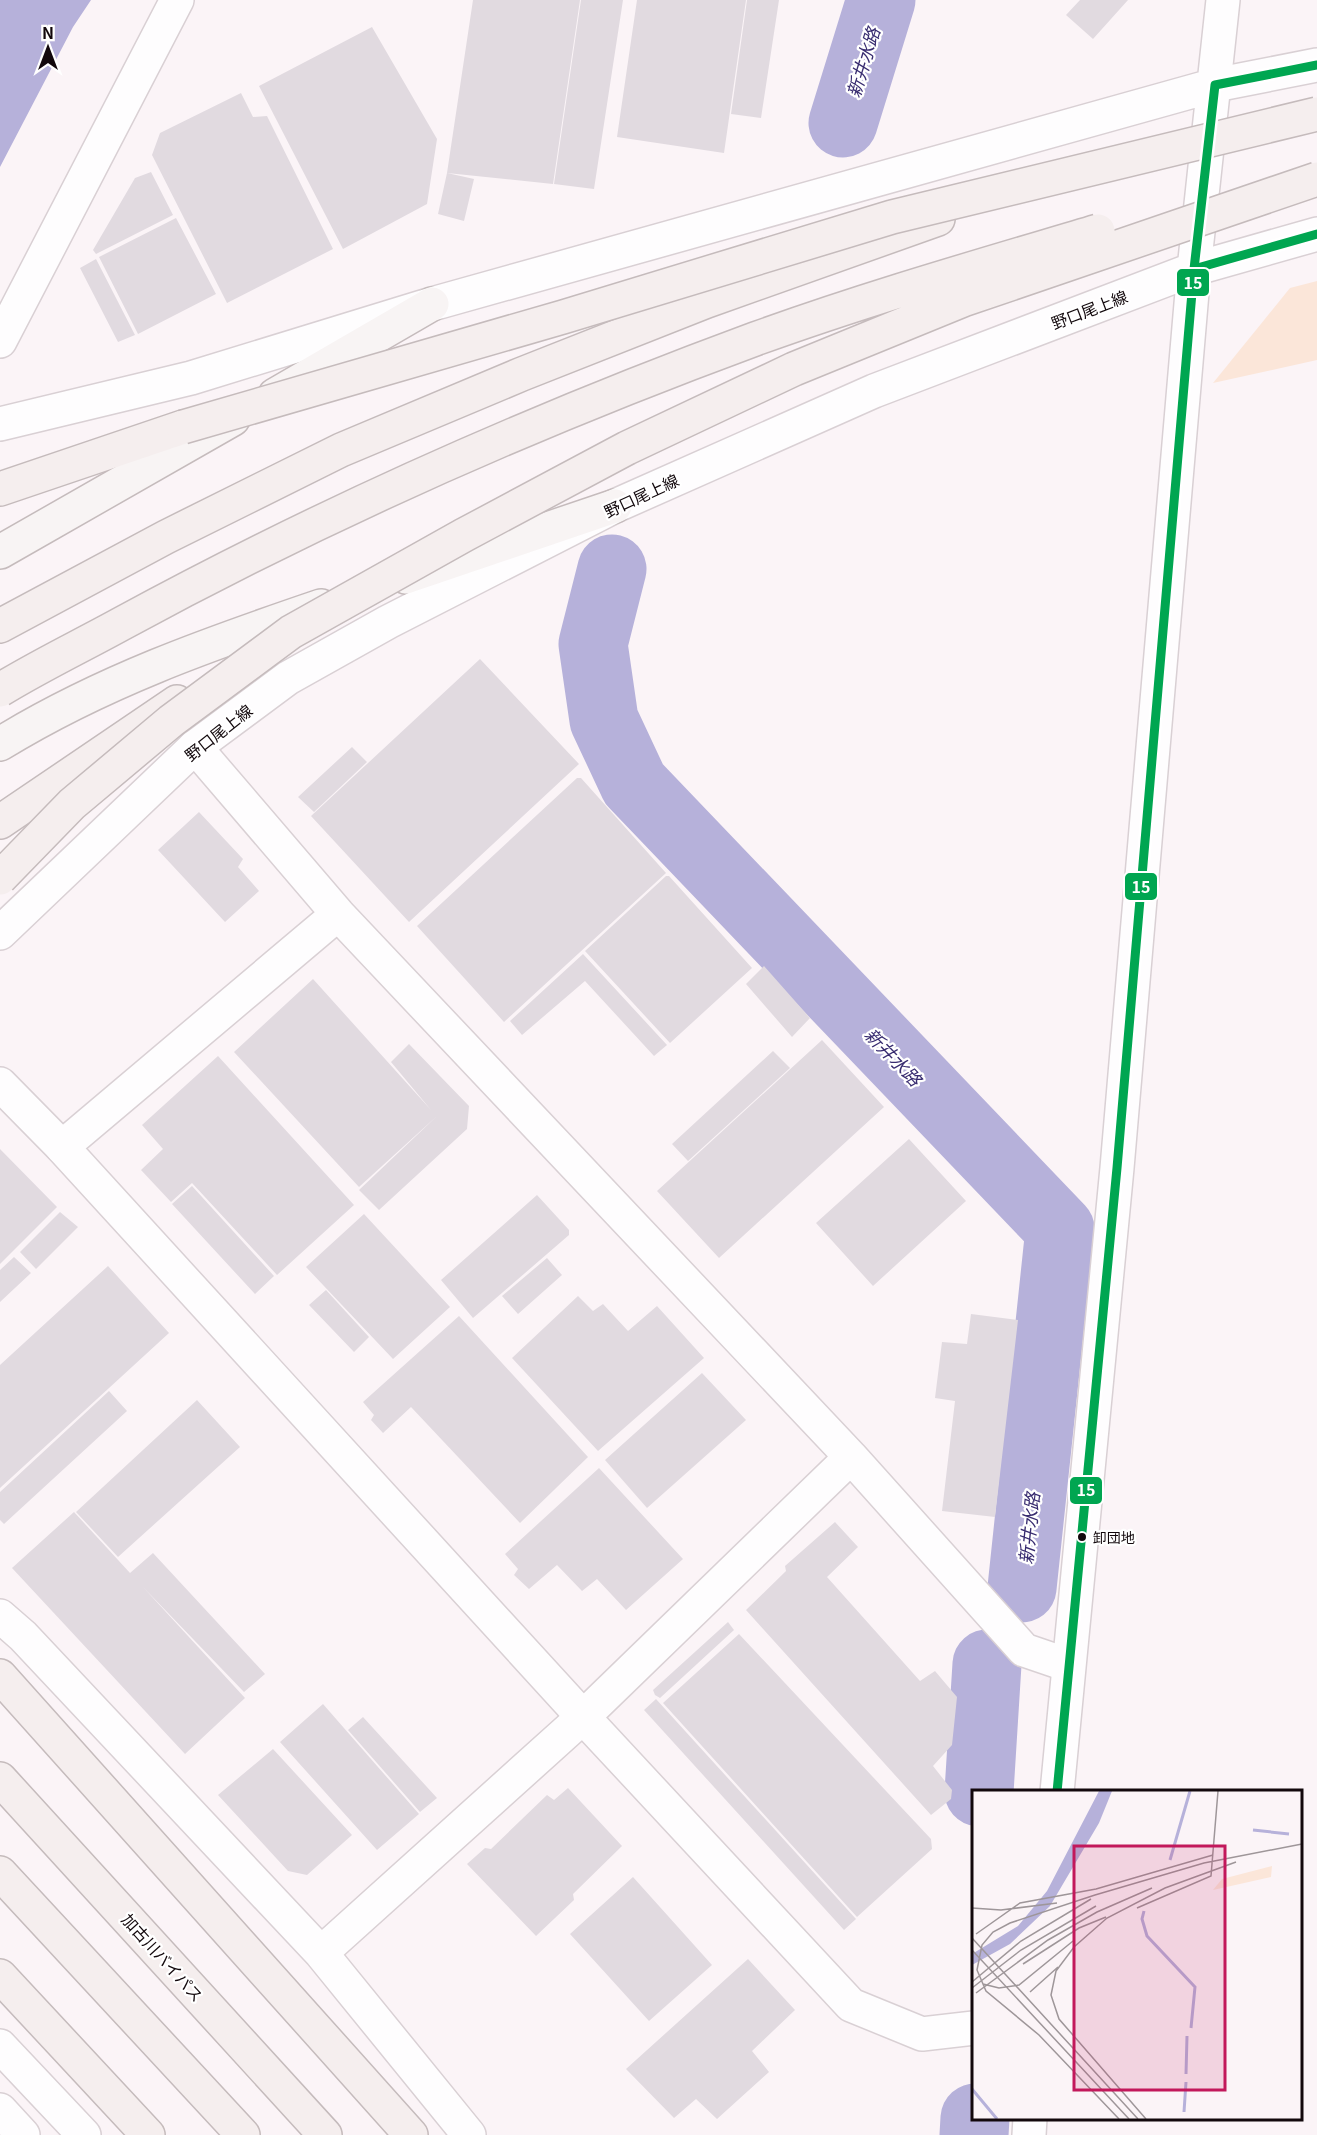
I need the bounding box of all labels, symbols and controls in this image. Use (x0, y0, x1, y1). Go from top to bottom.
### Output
north arrow (18, 18, 78, 78)
text: N (42, 20, 54, 44)
water label: 新井水路 (839, 22, 886, 100)
line badge: 15 (1176, 268, 1210, 297)
text: 15 (1184, 270, 1202, 294)
street label: 野口尾上線 (1047, 283, 1131, 335)
street label: 野口尾上線 (600, 467, 682, 523)
street label: 野口尾上線 (179, 698, 257, 766)
line badge: 15 (1124, 872, 1158, 901)
text: 15 (1132, 874, 1150, 898)
water label: 新井水路 (860, 1021, 930, 1092)
line badge: 15 (1069, 1476, 1103, 1505)
text: 15 (1077, 1477, 1095, 1501)
water label: 新井水路 (1011, 1489, 1045, 1565)
place label: 卸団地 (1093, 1527, 1135, 1547)
marker: 卸団地 (1076, 1531, 1088, 1543)
inset map (972, 1790, 1302, 2120)
street label: 加古川バイパス (117, 1907, 209, 2007)

